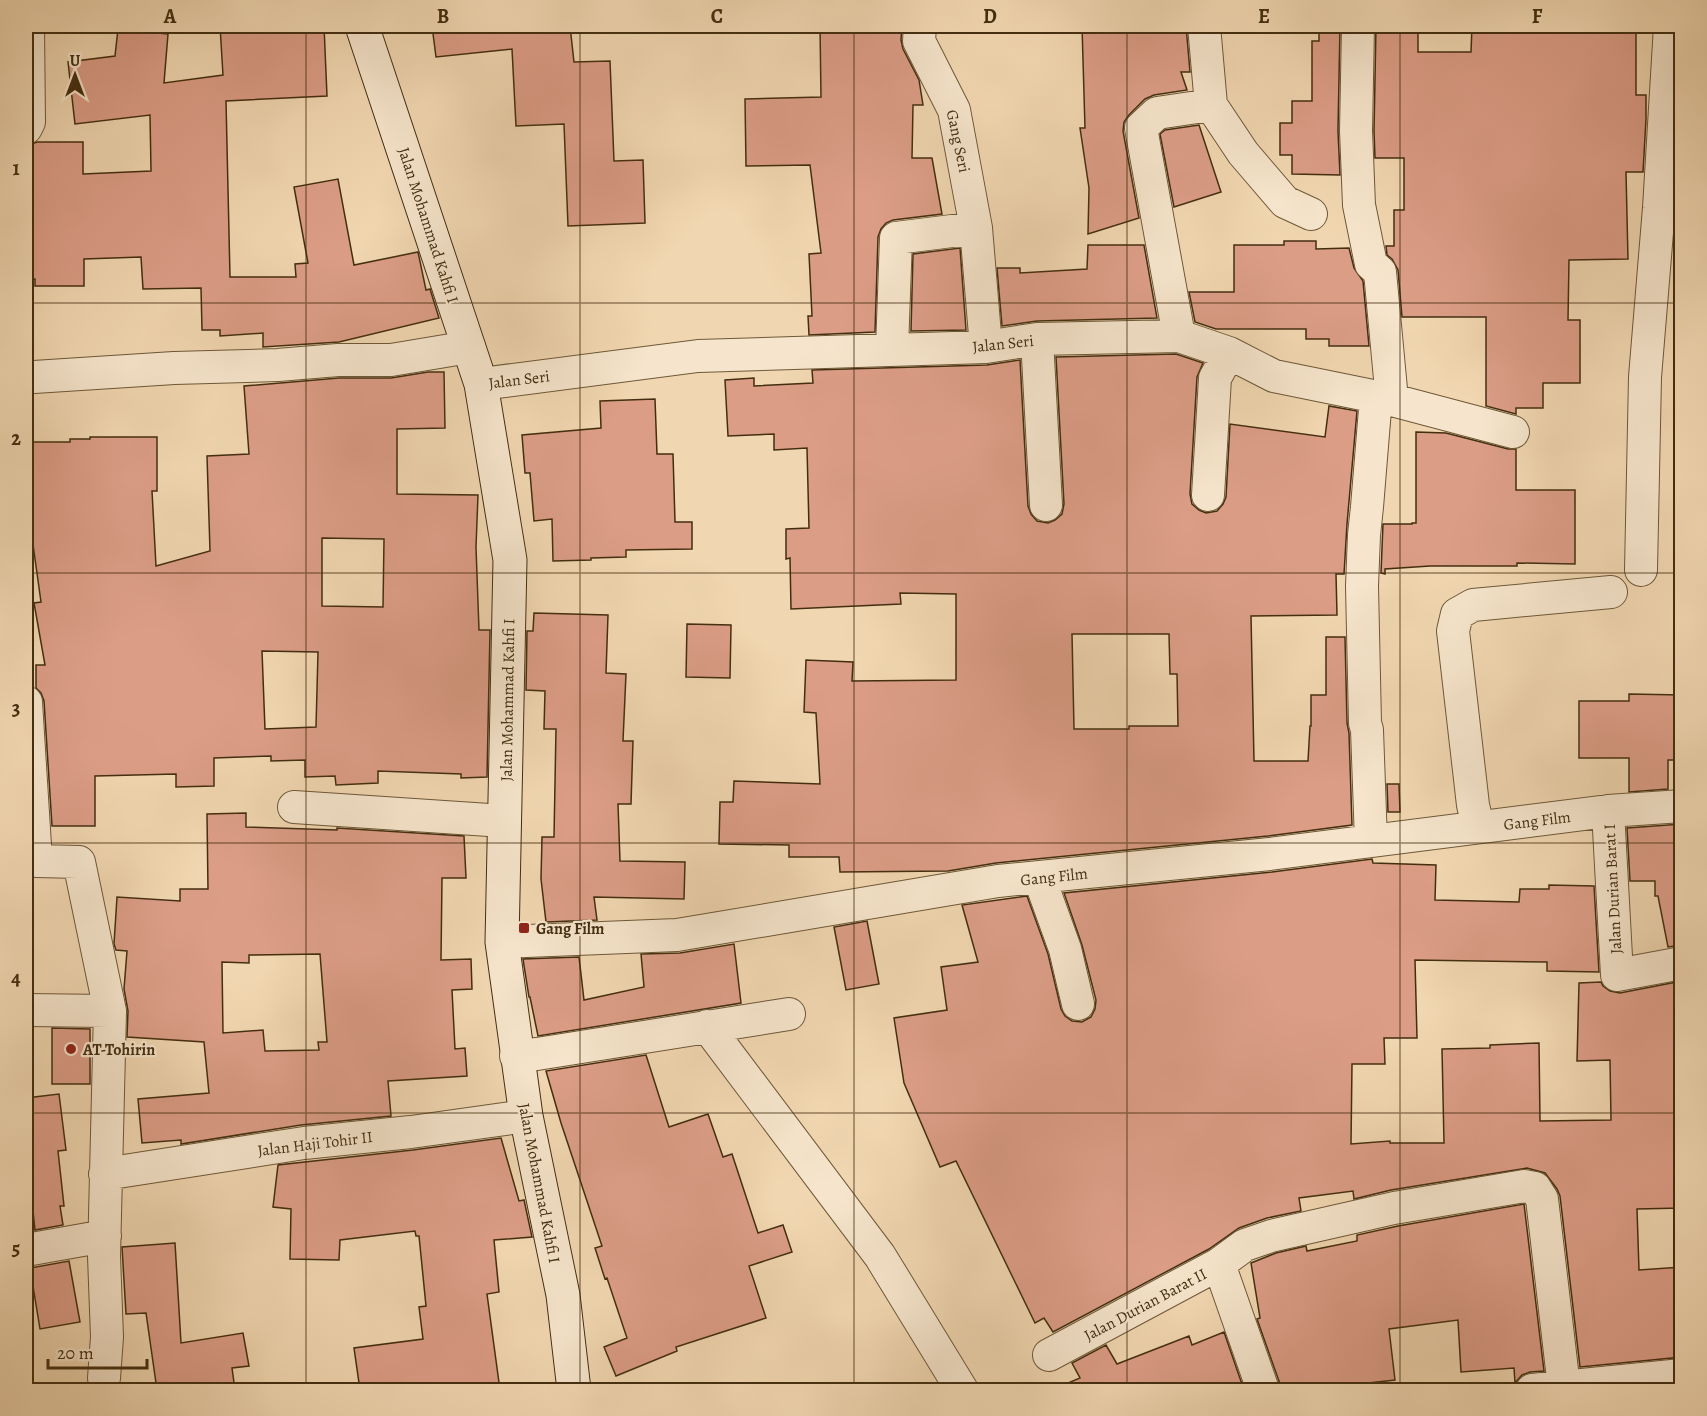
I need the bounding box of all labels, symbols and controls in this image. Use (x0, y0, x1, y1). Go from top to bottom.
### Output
text: A (163, 3, 177, 30)
text: B (437, 3, 449, 30)
text: C (711, 3, 723, 30)
text: D (983, 3, 997, 30)
text: E (1258, 3, 1270, 30)
text: F (1532, 3, 1543, 30)
north arrow (45, 45, 105, 105)
text: U (70, 50, 81, 72)
street label: Gang Seri (941, 108, 975, 175)
street label: Jalan Mohammad Kahfi I (392, 145, 464, 306)
text: 1 (12, 155, 20, 182)
street label: Jalan Seri (971, 330, 1035, 358)
street label: Jalan Seri (487, 365, 551, 395)
text: 2 (11, 425, 21, 452)
street label: Jalan Mohammad Kahfi I (496, 618, 520, 782)
text: 3 (12, 695, 20, 722)
street label: Gang Film (1502, 806, 1572, 836)
street label: Jalan Durian Barat I (1599, 823, 1627, 954)
street label: Gang Film (1019, 863, 1089, 891)
place label: Gang Film (536, 918, 605, 940)
marker: Gang Film (517, 921, 531, 935)
text: 4 (11, 965, 21, 992)
place label: AT-Tohirin (82, 1039, 155, 1061)
marker: AT-Tohirin (64, 1042, 78, 1056)
street label: Jalan Mohammad Kahfi I (513, 1101, 565, 1265)
street label: Jalan Haji Tohir II (256, 1126, 374, 1162)
text: 5 (12, 1235, 20, 1262)
street label: Jalan Durian Barat II (1080, 1263, 1211, 1346)
scale bar (48, 1332, 147, 1370)
text: 20 m (57, 1341, 94, 1365)

